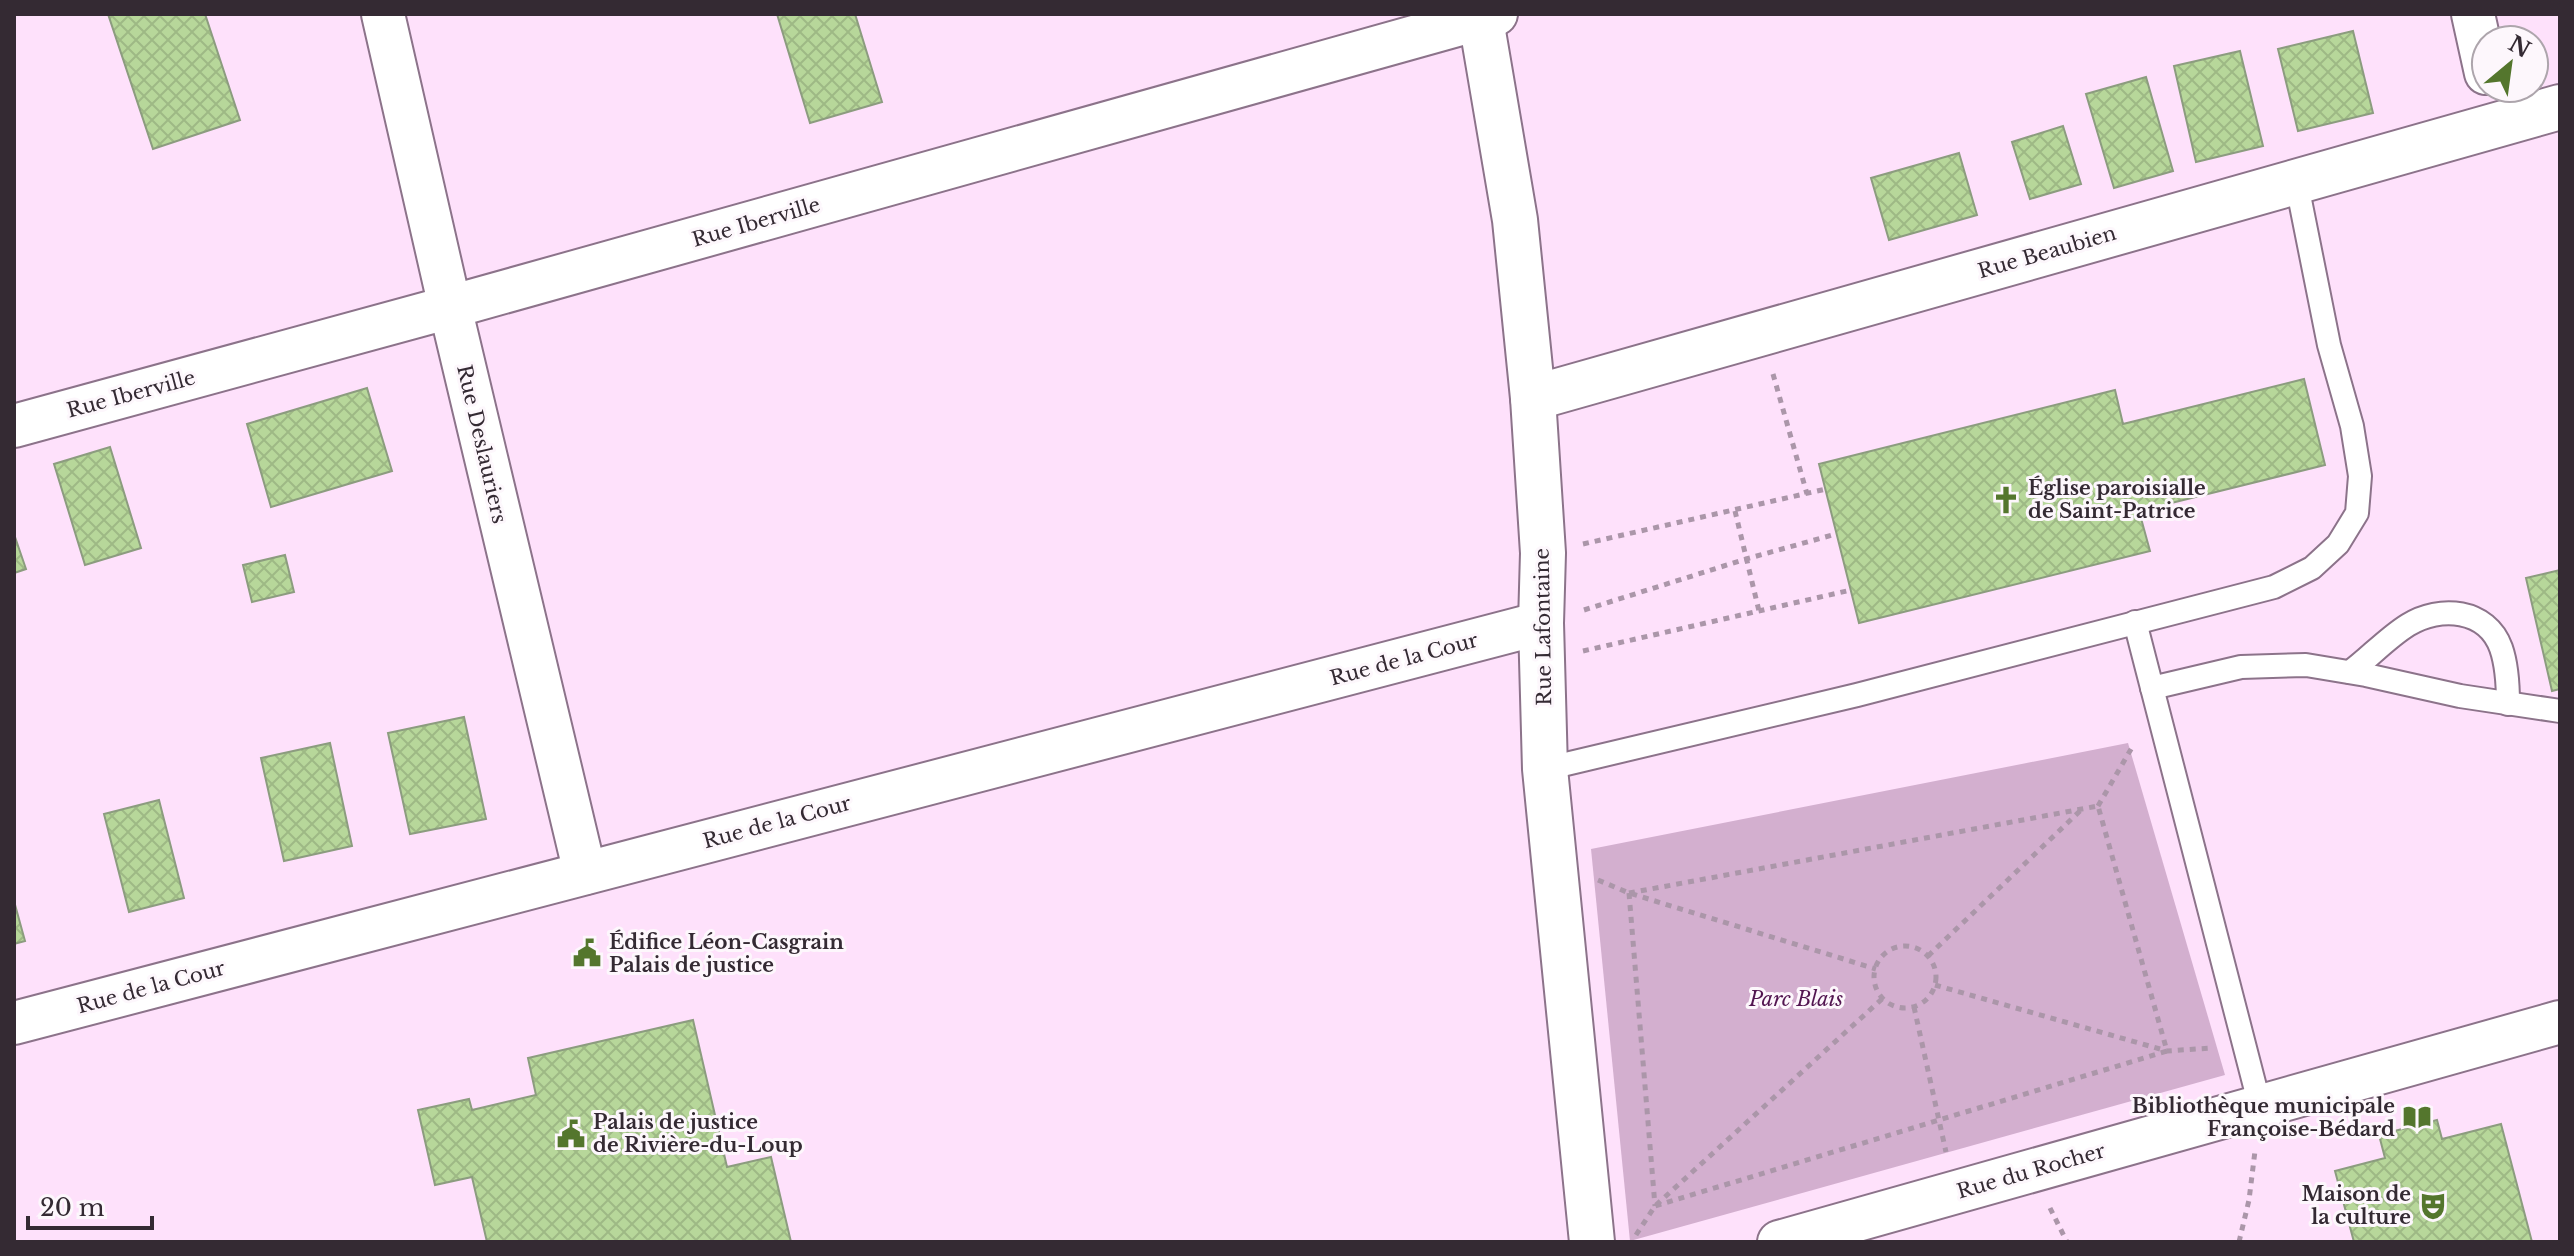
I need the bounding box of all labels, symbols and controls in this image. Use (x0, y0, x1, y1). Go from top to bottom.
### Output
north arrow (2470, 24, 2550, 104)
text: N (2504, 30, 2535, 64)
street label: Rue Iberville (689, 192, 823, 252)
street label: Rue Beaubien (1975, 221, 2119, 283)
street label: Rue Deslauriers (452, 362, 512, 526)
street label: Rue Iberville (64, 365, 198, 423)
place label: Église paroisialle de Saint-Patrice (2028, 475, 2206, 523)
church icon: Église paroisialle de Saint-Patrice (1991, 485, 2021, 515)
street label: Rue Lafontaine (1530, 548, 1556, 706)
street label: Rue de la Cour (1327, 628, 1481, 690)
street label: Rue de la Cour (700, 791, 854, 853)
place label: Édifice Léon-Casgrain Palais de justice (609, 929, 844, 977)
public building icon: Édifice Léon-Casgrain Palais de justice (572, 938, 602, 968)
street label: Rue de la Cour (74, 956, 228, 1018)
park label: Parc Blais (1748, 987, 1843, 1011)
place label: Bibliothèque municipale Françoise-Bédard (2132, 1094, 2395, 1141)
library icon: Bibliothèque municipale Françoise-Bédard (2402, 1102, 2432, 1132)
place label: Palais de justice de Rivière-du-Loup (593, 1110, 803, 1157)
public building icon: Palais de justice de Rivière-du-Loup (556, 1119, 586, 1149)
street label: Rue du Rocher (1954, 1138, 2108, 1204)
scale bar (28, 1180, 152, 1230)
place label: Maison de la culture (2301, 1182, 2411, 1229)
theatre icon: Maison de la culture (2418, 1191, 2448, 1221)
text: 20 m (40, 1193, 105, 1222)

